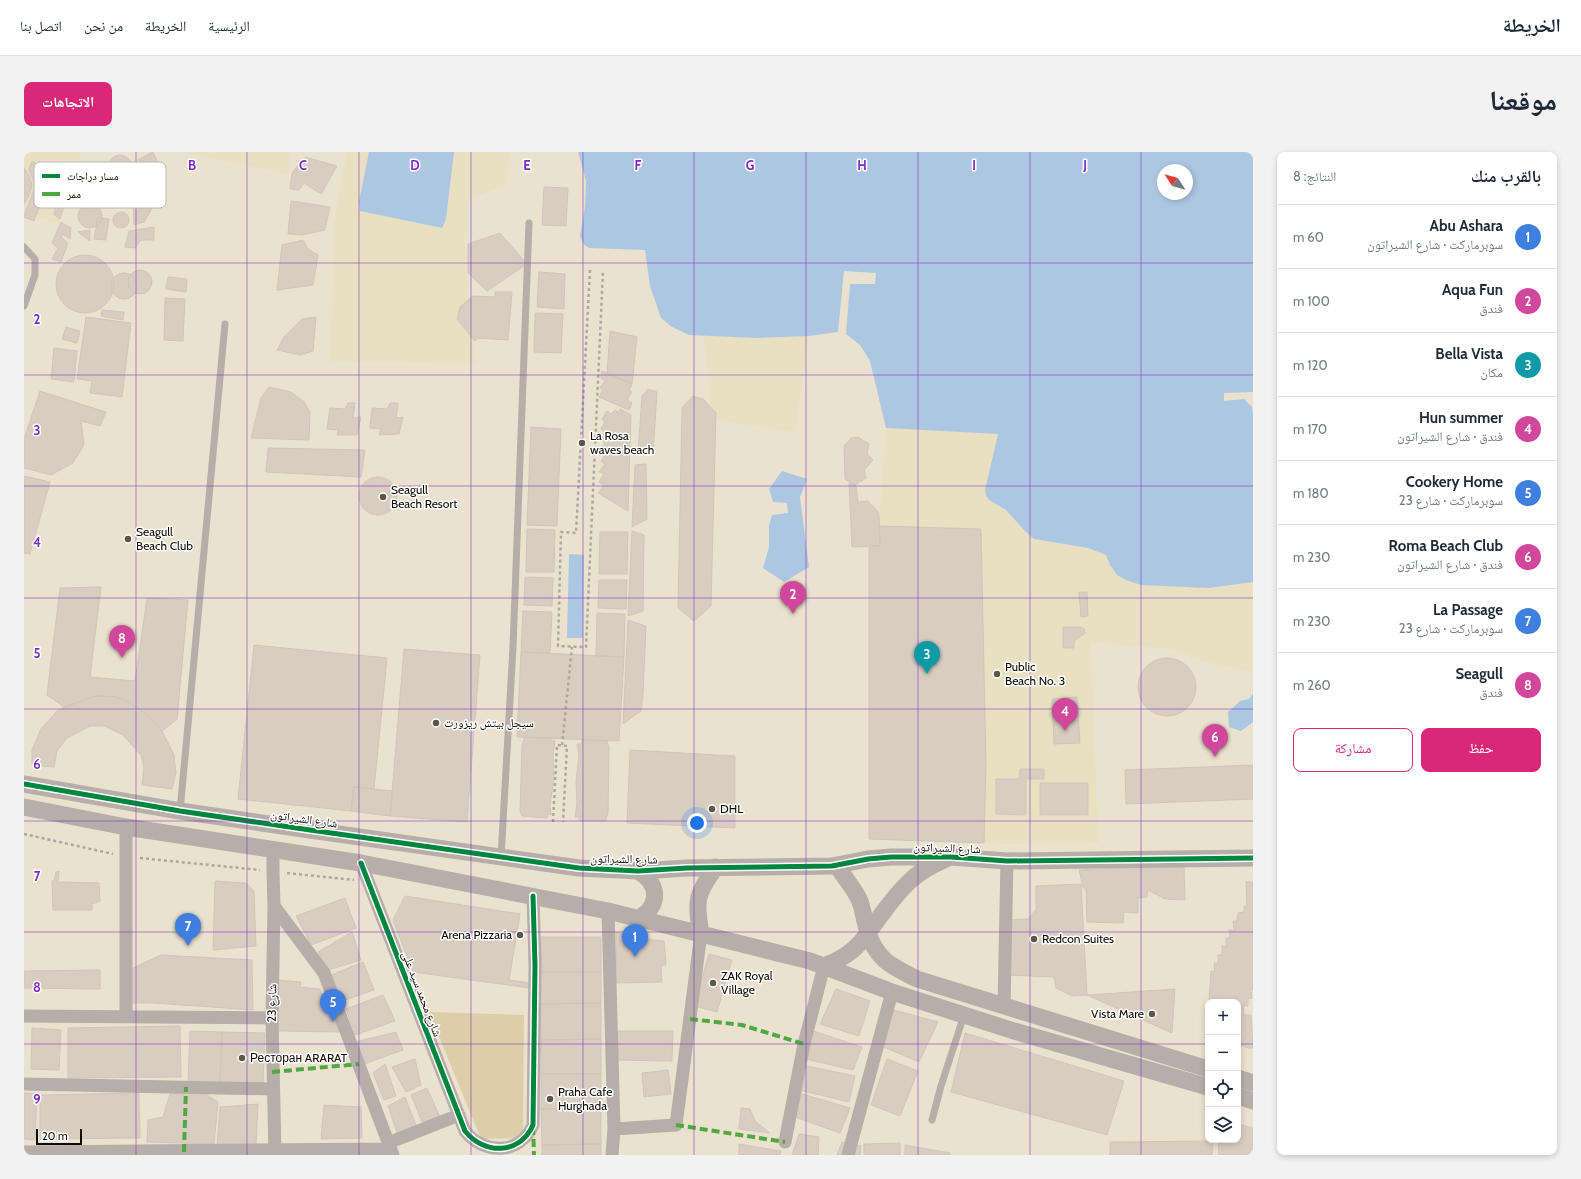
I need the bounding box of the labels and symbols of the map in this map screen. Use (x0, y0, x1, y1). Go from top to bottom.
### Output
text: B (188, 157, 196, 173)
text: C (299, 157, 307, 173)
text: D (410, 157, 420, 173)
text: E (523, 157, 531, 173)
text: F (635, 157, 642, 173)
text: G (746, 157, 755, 173)
text: H (857, 157, 867, 173)
text: I (972, 157, 976, 173)
text: J (1082, 157, 1087, 173)
legend (34, 162, 166, 208)
north arrow (1157, 164, 1193, 200)
text: مسار دراجات (67, 169, 119, 183)
text: ممر (66, 187, 81, 201)
text: 2 (34, 311, 41, 327)
text: 3 (33, 422, 41, 438)
place label: La Rosa waves beach (590, 428, 654, 457)
marker: La Rosa waves beach (577, 438, 587, 448)
place label: Seagull Beach Resort (391, 482, 457, 511)
marker: Seagull Beach Resort (378, 492, 388, 502)
place label: Seagull Beach Club (136, 524, 193, 553)
text: 4 (33, 534, 41, 550)
marker: Seagull Beach Club (123, 534, 133, 544)
pin: 2 (780, 581, 806, 614)
pin: 8 (109, 625, 135, 658)
pin: 3 (914, 641, 940, 674)
text: 5 (34, 645, 41, 661)
place label: Public Beach No. 3 (1005, 659, 1065, 688)
marker: Public Beach No. 3 (992, 669, 1002, 679)
pin: 4 (1052, 698, 1078, 731)
place label: سيجل بيتش ريزورت (444, 715, 534, 730)
marker: سيجل بيتش ريزورت (431, 718, 441, 728)
pin: 6 (1202, 724, 1228, 757)
text: 6 (33, 756, 41, 772)
place label: DHL (720, 801, 743, 816)
marker: DHL (707, 804, 717, 814)
street label: شارع الشيراتون (269, 806, 339, 832)
your location (687, 813, 707, 833)
street label: شارع الشيراتون (913, 839, 981, 857)
street label: شارع الشيراتون (590, 850, 658, 868)
text: 7 (34, 868, 41, 884)
pin: 7 (175, 913, 201, 946)
pin: 1 (622, 924, 648, 957)
place label: Arena Pizzaria (441, 927, 512, 942)
marker: Arena Pizzaria (515, 930, 525, 940)
place label: Redcon Suites (1042, 931, 1114, 946)
marker: Redcon Suites (1029, 934, 1039, 944)
street label: شارع محمد سيد على (398, 949, 446, 1039)
place label: ZAK Royal Village (721, 968, 773, 997)
marker: ZAK Royal Village (708, 978, 718, 988)
text: 8 (33, 979, 41, 995)
street label: شارع 23 (264, 984, 280, 1022)
pin: 5 (320, 989, 346, 1022)
place label: Vista Mare (1091, 1006, 1144, 1021)
marker: Vista Mare (1147, 1009, 1157, 1019)
place label: Ресторан ARARAT (250, 1050, 348, 1065)
marker: Ресторан ARARAT (237, 1053, 247, 1063)
place label: Praha Cafe Hurghada (558, 1084, 612, 1113)
text: 9 (33, 1091, 41, 1107)
marker: Praha Cafe Hurghada (545, 1094, 555, 1104)
scale bar (36, 1127, 82, 1146)

